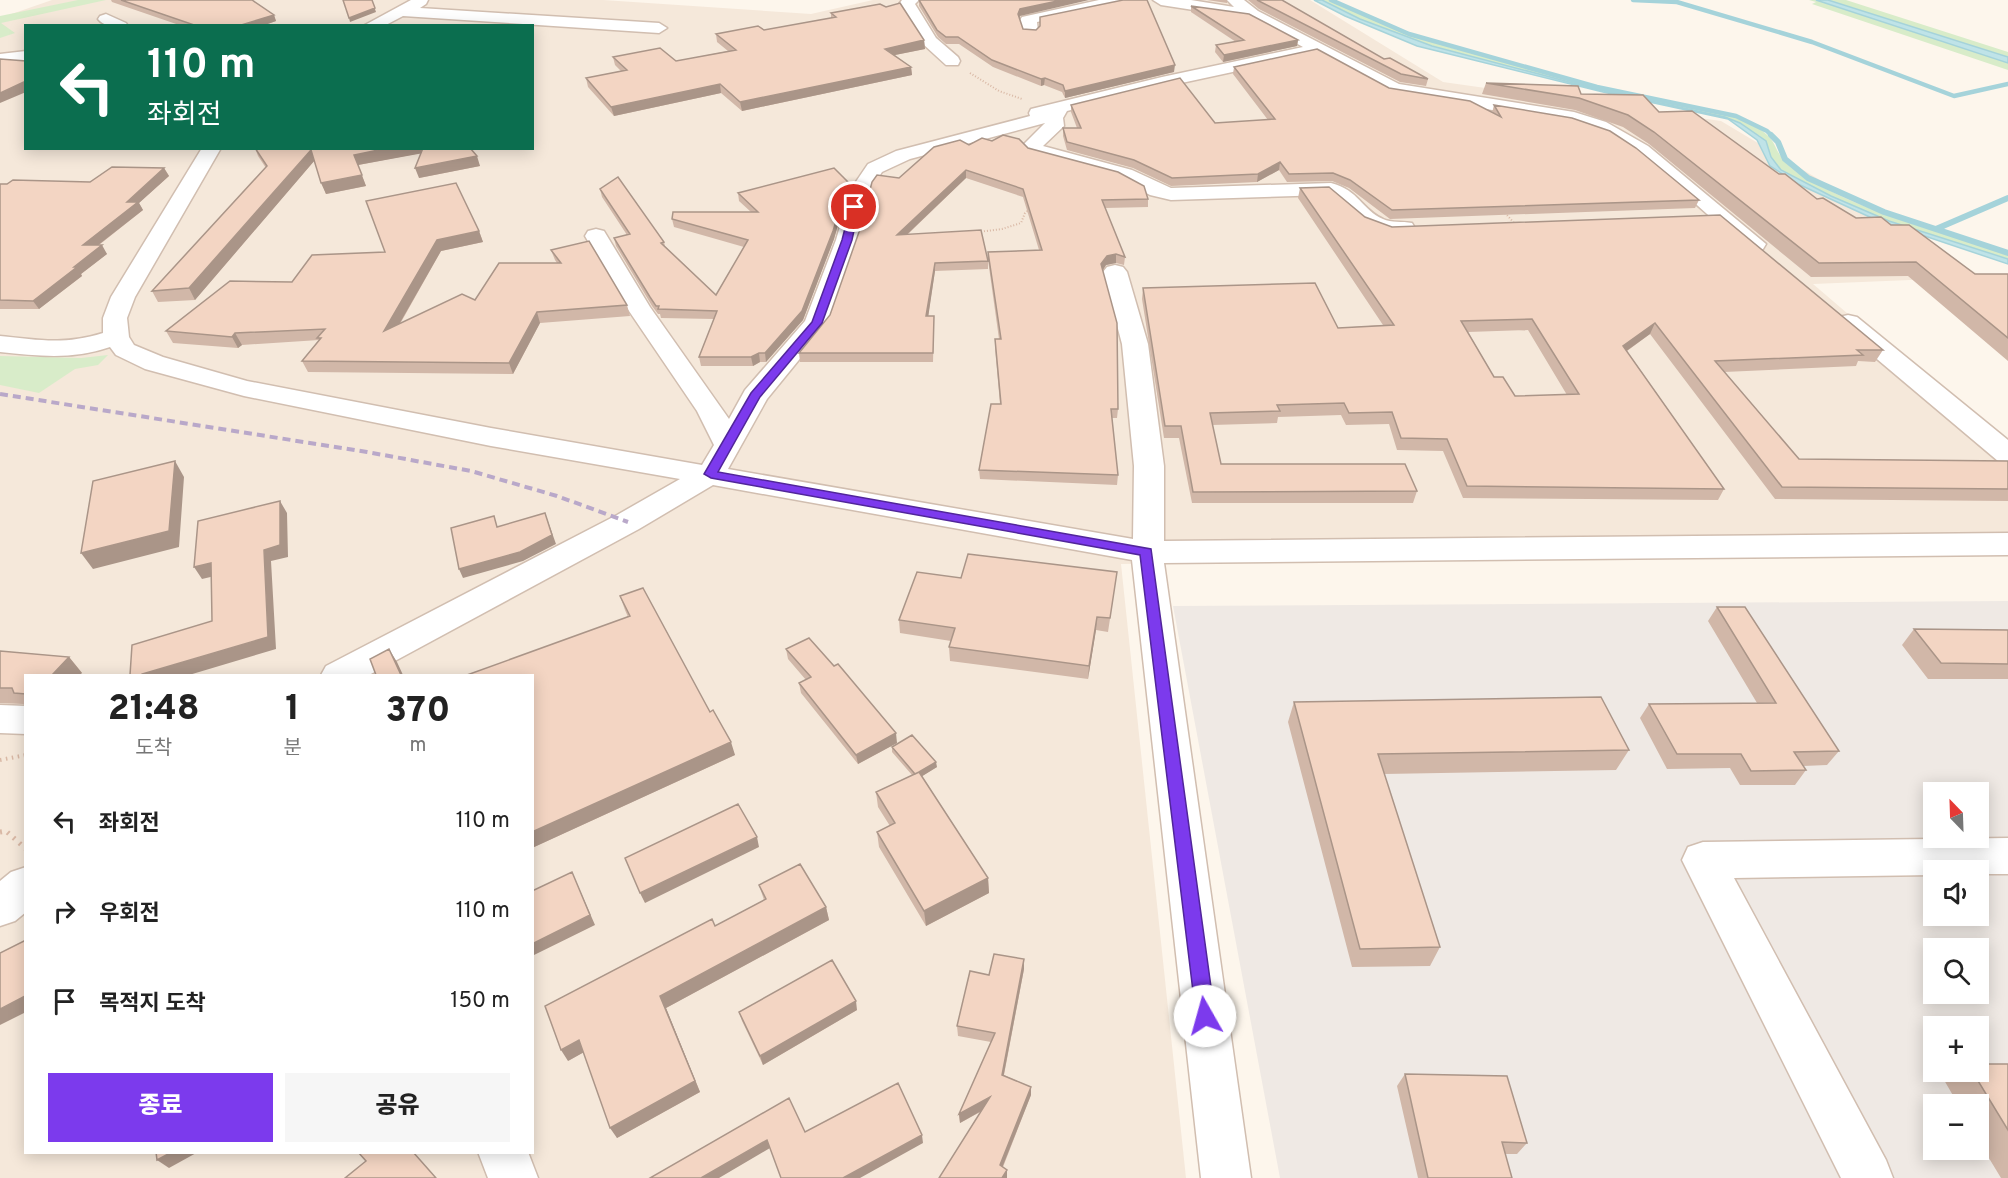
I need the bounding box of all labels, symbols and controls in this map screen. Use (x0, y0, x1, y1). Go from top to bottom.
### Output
text: 110 m (147, 40, 256, 93)
icon: left (48, 48, 126, 126)
text: 좌회전 (147, 99, 222, 133)
pin (828, 181, 879, 232)
icon: arrive (837, 190, 870, 223)
text: 21:48 (108, 687, 200, 733)
text: 1 (285, 687, 300, 733)
text: 370 (386, 689, 450, 735)
text: m (409, 733, 426, 759)
text: 도착 (135, 736, 172, 762)
text: 분 (283, 736, 302, 762)
north arrow (1923, 782, 1989, 848)
map controls (1923, 782, 1989, 1160)
icon: left (48, 805, 81, 838)
text: 110 m (456, 808, 510, 835)
text: 좌회전 (99, 811, 160, 838)
button: sound (1923, 860, 1989, 926)
icon: right (48, 895, 81, 928)
text: 110 m (456, 898, 510, 925)
text: 우회전 (99, 901, 160, 928)
button: search (1923, 938, 1989, 1004)
position arrow (1173, 984, 1237, 1048)
icon: arrive (48, 985, 81, 1018)
text: 150 m (450, 988, 510, 1015)
text: 목적지 도착 (99, 991, 206, 1018)
button: + (1923, 1016, 1989, 1082)
button: 종료 (48, 1073, 273, 1142)
button: 공유 (285, 1073, 510, 1142)
button: − (1923, 1094, 1989, 1160)

